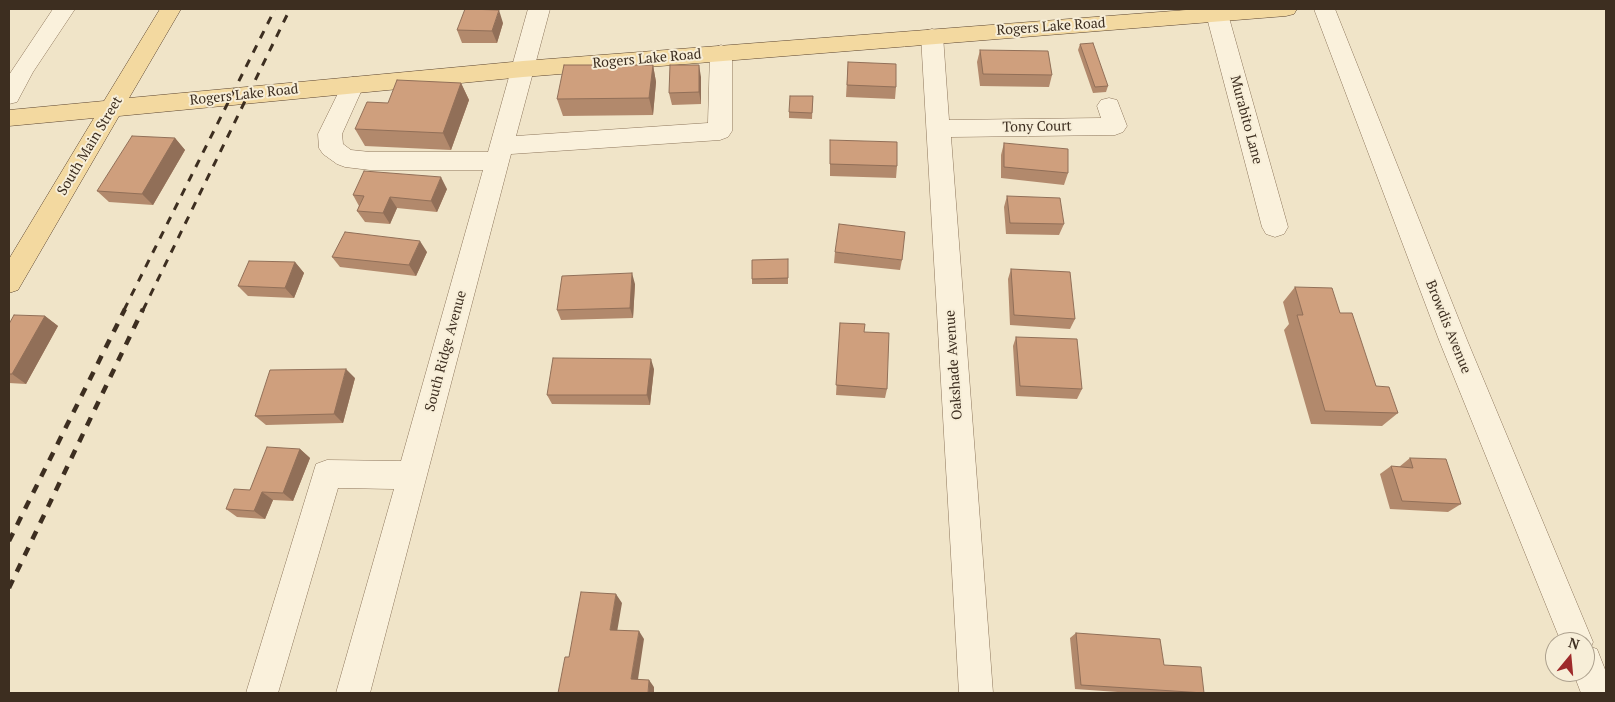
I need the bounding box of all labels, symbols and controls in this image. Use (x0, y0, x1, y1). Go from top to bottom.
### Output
street label: Rogers Lake Road (996, 15, 1106, 39)
street label: Rogers Lake Road (592, 46, 702, 72)
street label: Murabito Lane (1226, 74, 1266, 166)
street label: Rogers Lake Road (189, 81, 299, 109)
street label: South Main Street (54, 93, 126, 199)
street label: Tony Court (1002, 118, 1072, 136)
street label: Browdis Avenue (1422, 278, 1474, 376)
street label: South Ridge Avenue (422, 289, 470, 413)
street label: Oakshade Avenue (942, 310, 966, 420)
north arrow (1545, 632, 1595, 682)
text: N (1566, 632, 1582, 654)

